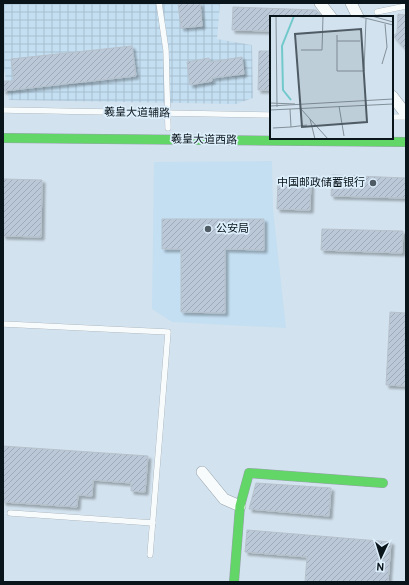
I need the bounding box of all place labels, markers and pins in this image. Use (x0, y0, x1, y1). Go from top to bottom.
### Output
place label: 中国邮政储蓄银行 (277, 176, 365, 190)
marker: 中国邮政储蓄银行 (368, 178, 378, 188)
place label: 公安局 (216, 222, 249, 236)
marker: 公安局 (203, 224, 213, 234)

